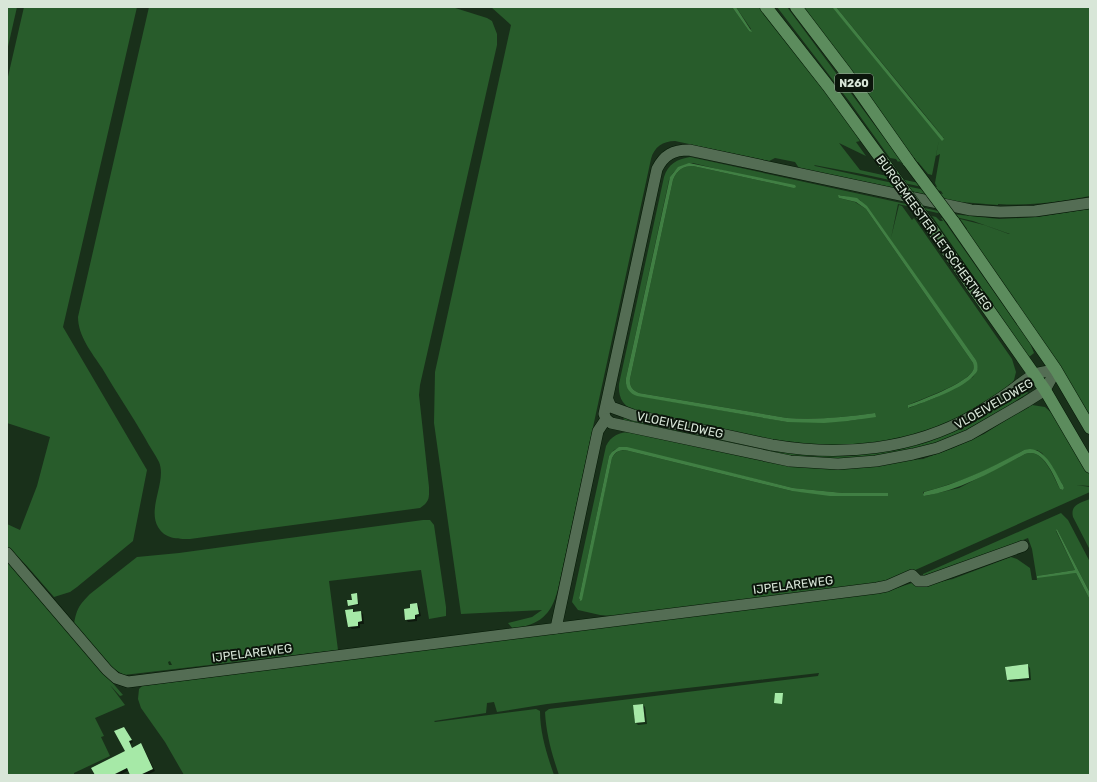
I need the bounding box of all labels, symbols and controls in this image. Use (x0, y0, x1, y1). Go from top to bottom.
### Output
road number: N260 (835, 74, 873, 92)
street label: BURGEMEESTER LETSCHERTWEG (873, 153, 995, 313)
street label: VLOEIVELDWEG (952, 376, 1036, 432)
street label: VLOEIVELDWEG (635, 409, 725, 441)
street label: IJPELAREWEG (752, 573, 834, 597)
street label: IJPELAREWEG (211, 641, 293, 665)

